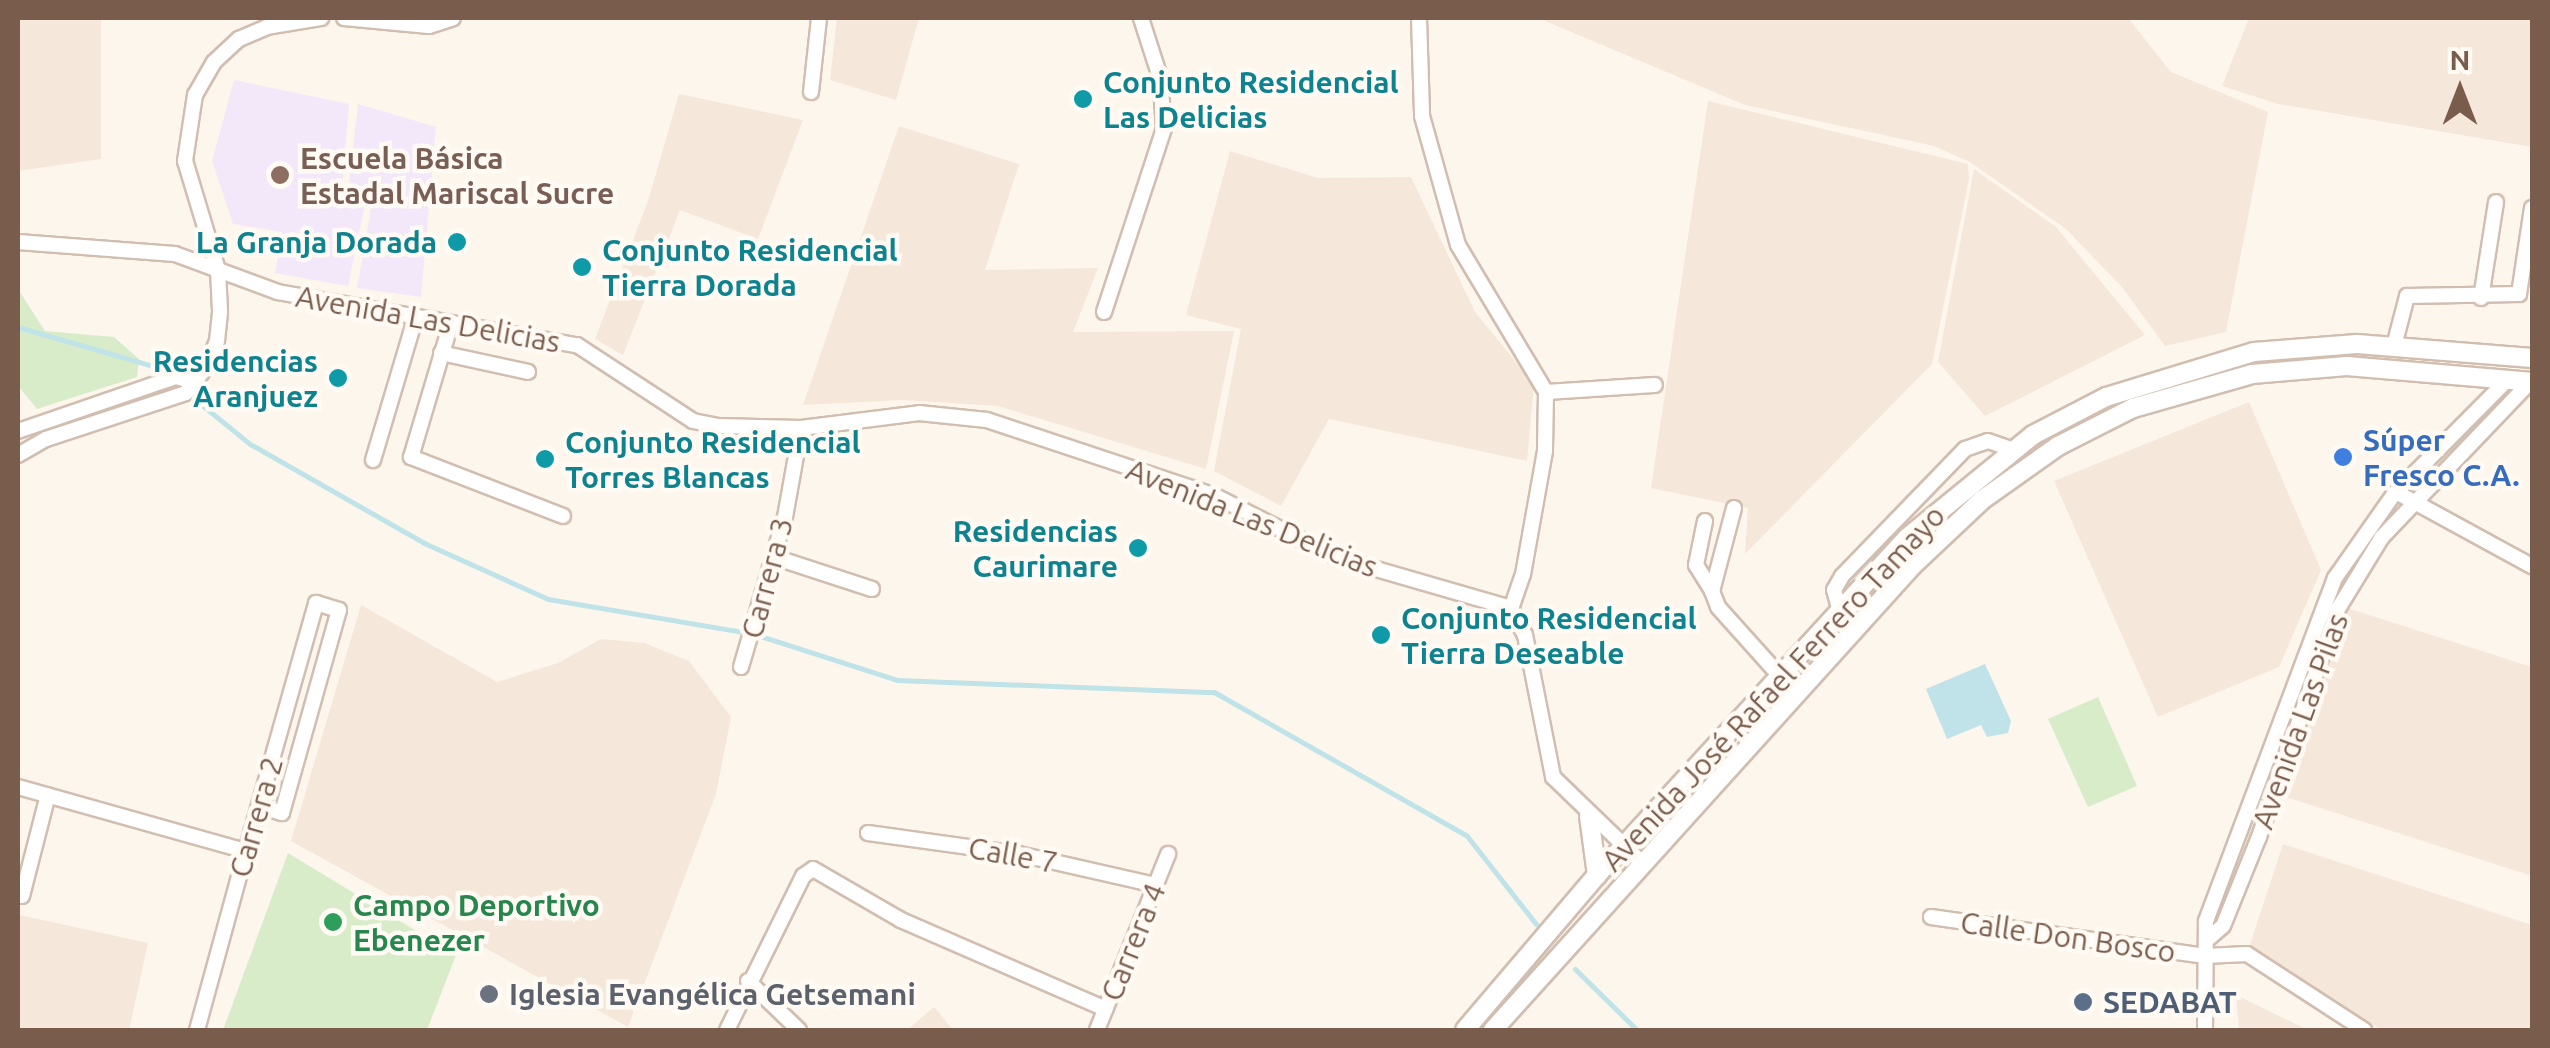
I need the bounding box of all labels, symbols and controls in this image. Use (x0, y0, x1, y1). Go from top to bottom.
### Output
north arrow (2410, 40, 2510, 140)
text: N (2450, 44, 2470, 75)
place label: Conjunto Residencial Las Delicias (1103, 64, 1399, 134)
marker: Conjunto Residencial Las Delicias (1072, 88, 1094, 110)
place label: Escuela Básica Estadal Mariscal Sucre (300, 140, 614, 210)
marker: Escuela Básica Estadal Mariscal Sucre (269, 164, 291, 186)
place label: La Granja Dorada (196, 224, 437, 260)
marker: La Granja Dorada (446, 231, 468, 253)
place label: Conjunto Residencial Tierra Dorada (602, 232, 898, 302)
marker: Conjunto Residencial Tierra Dorada (571, 256, 593, 278)
street label: Avenida Las Delicias (293, 278, 563, 360)
place label: Residencias Aranjuez (153, 343, 318, 414)
marker: Residencias Aranjuez (327, 367, 349, 389)
place label: Súper Fresco C.A. (2363, 422, 2520, 492)
place label: Conjunto Residencial Torres Blancas (565, 424, 861, 494)
marker: Súper Fresco C.A. (2332, 446, 2354, 468)
marker: Conjunto Residencial Torres Blancas (534, 448, 556, 470)
street label: Avenida Las Delicias (1121, 451, 1383, 585)
street label: Avenida José Rafael Ferrero Tamayo (1594, 498, 1952, 878)
place label: Residencias Caurimare (953, 513, 1118, 584)
street label: Carrera 3 (734, 514, 800, 642)
marker: Residencias Caurimare (1127, 537, 1149, 559)
place label: Conjunto Residencial Tierra Deseable (1401, 600, 1697, 670)
street label: Avenida Las Pilas (2244, 608, 2356, 834)
marker: Conjunto Residencial Tierra Deseable (1370, 624, 1392, 646)
street label: Carrera 2 (222, 753, 290, 881)
street label: Calle 7 (966, 829, 1060, 881)
street label: Carrera 4 (1093, 878, 1173, 1006)
place label: Campo Deportivo Ebenezer (353, 887, 600, 958)
street label: Calle Don Bosco (1958, 904, 2178, 970)
marker: Campo Deportivo Ebenezer (322, 911, 344, 933)
place label: Iglesia Evangélica Getsemani (509, 976, 916, 1012)
marker: Iglesia Evangélica Getsemani (478, 983, 500, 1005)
place label: SEDABAT (2103, 984, 2237, 1020)
marker: SEDABAT (2072, 991, 2094, 1013)

